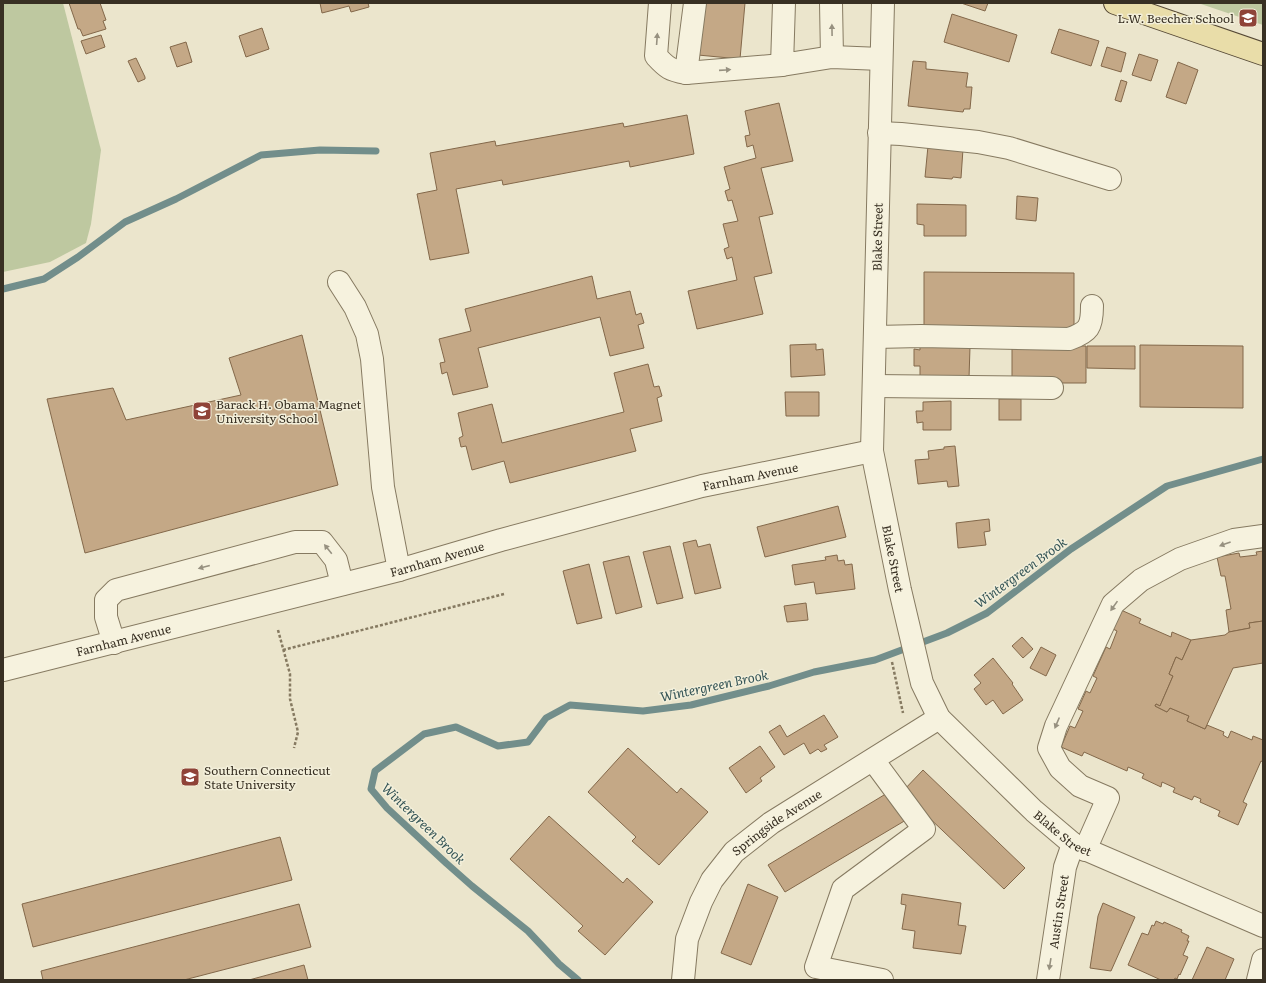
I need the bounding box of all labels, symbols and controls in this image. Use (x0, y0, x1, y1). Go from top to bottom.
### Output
school or university icon: L.W. Beecher School (1237, 7, 1259, 29)
place label: L.W. Beecher School (1118, 9, 1234, 27)
one-way arrow (829, 23, 835, 36)
one-way arrow (654, 33, 661, 45)
one-way arrow (719, 66, 731, 73)
street label: Blake Street (867, 202, 887, 271)
place label: Barack H. Obama Magnet University School (216, 395, 362, 427)
school or university icon: Barack H. Obama Magnet University School (191, 400, 213, 422)
street label: Farnham Avenue (701, 457, 800, 495)
street label: Blake Street (878, 523, 909, 594)
water label: Wintergreen Brook (970, 531, 1071, 612)
street label: Farnham Avenue (388, 536, 486, 581)
one-way arrow (1219, 541, 1231, 547)
one-way arrow (323, 544, 332, 555)
one-way arrow (198, 564, 210, 570)
one-way arrow (1110, 601, 1118, 611)
street label: Farnham Avenue (74, 619, 173, 660)
water label: Wintergreen Brook (658, 664, 771, 706)
one-way arrow (1054, 717, 1061, 729)
place label: Southern Connecticut State University (204, 761, 331, 793)
school or university icon: Southern Connecticut State University (179, 766, 201, 788)
water label: Wintergreen Brook (378, 778, 471, 869)
street label: Springside Avenue (728, 785, 825, 860)
street label: Blake Street (1030, 806, 1095, 860)
street label: Austin Street (1044, 873, 1073, 950)
one-way arrow (1047, 958, 1053, 970)

